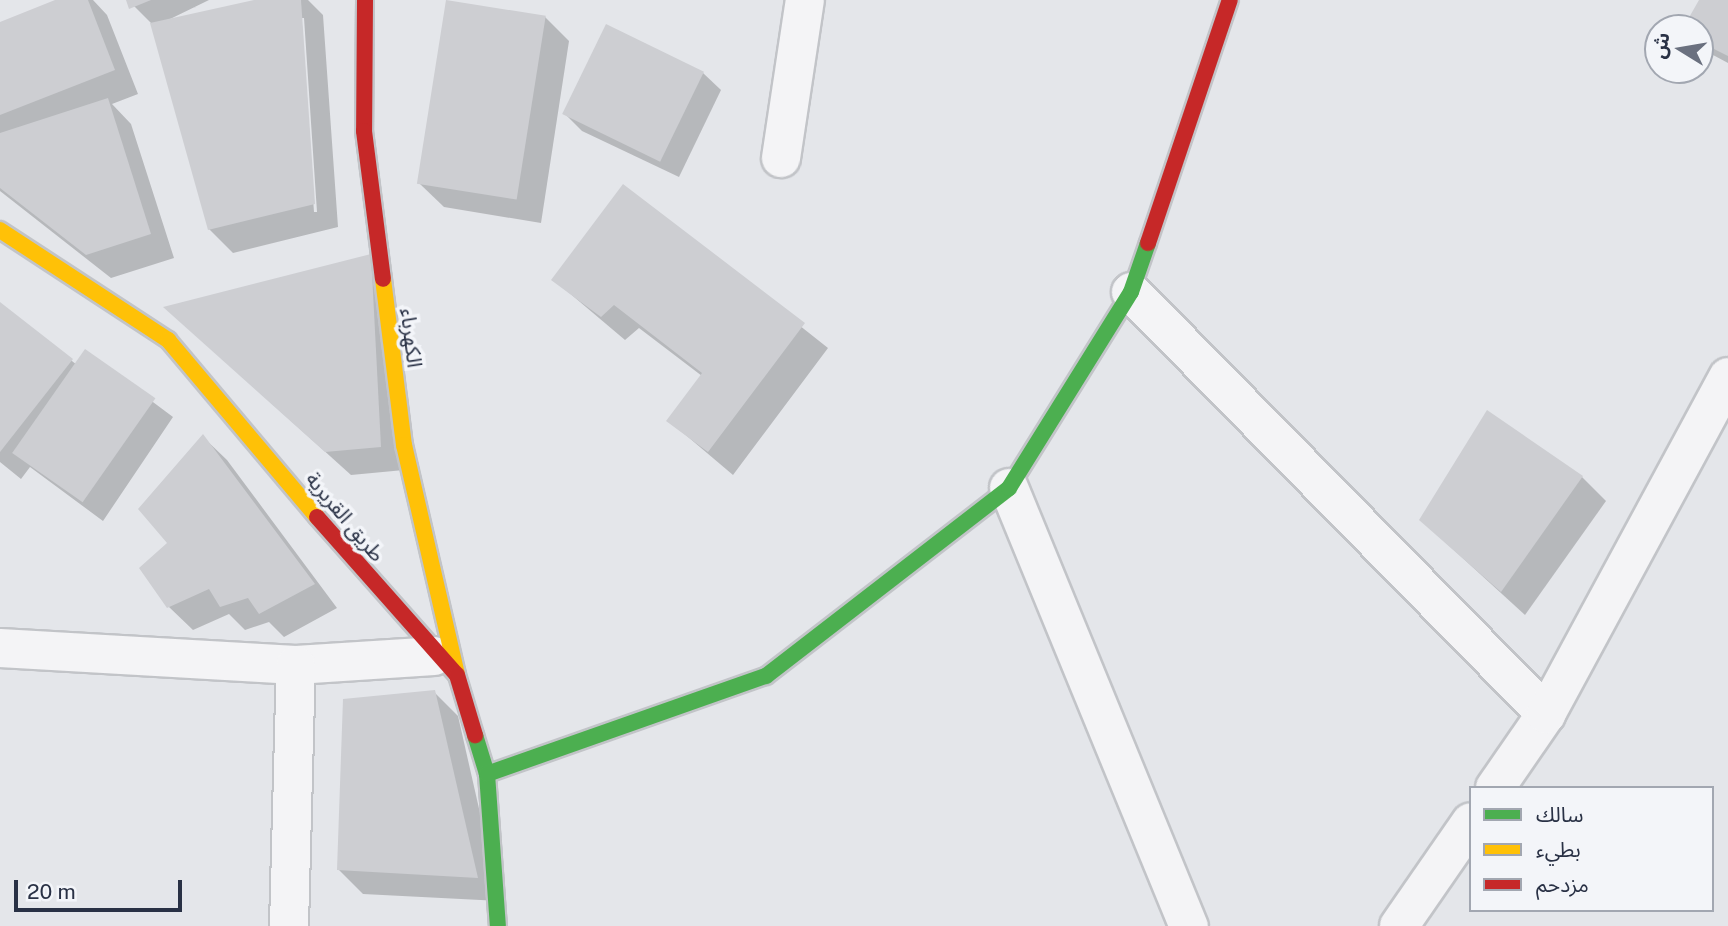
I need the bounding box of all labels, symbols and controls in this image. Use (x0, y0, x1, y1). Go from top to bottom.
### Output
north arrow (1644, 14, 1714, 84)
text: ش (1647, 30, 1674, 60)
street label: الكهرباء (395, 307, 427, 369)
street label: طريق القريرية (300, 467, 390, 567)
legend (1469, 786, 1714, 912)
text: سالك (1536, 802, 1583, 827)
text: بطيء (1536, 837, 1581, 862)
scale bar (18, 866, 186, 910)
text: مزدحم (1536, 872, 1589, 897)
text: 20 m (27, 879, 76, 904)

